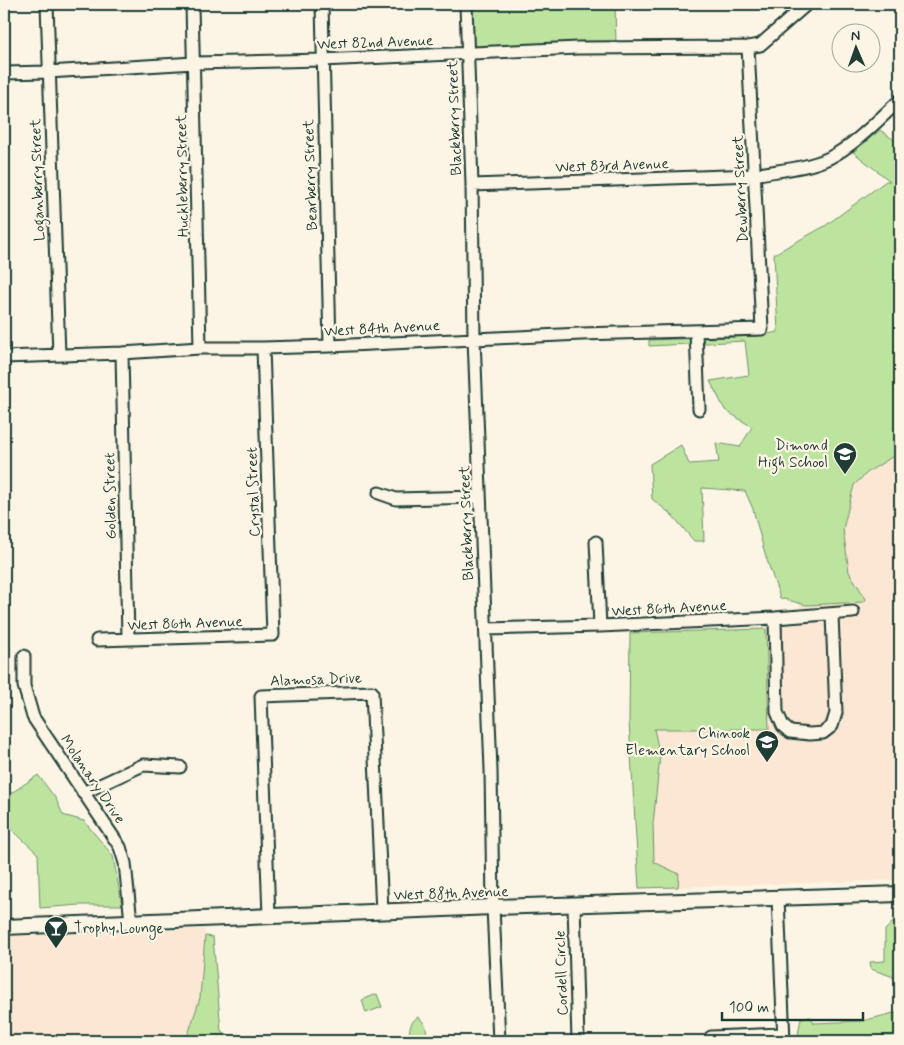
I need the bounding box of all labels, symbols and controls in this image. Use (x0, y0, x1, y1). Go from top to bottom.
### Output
north arrow (832, 22, 882, 72)
text: N (851, 27, 861, 45)
street label: West 82nd Avenue (317, 31, 434, 55)
street label: Blackberry Street (443, 60, 467, 176)
street label: Huckleberry Street (172, 114, 194, 238)
street label: Loganberry Street (26, 118, 51, 242)
street label: Bearberry Street (299, 119, 323, 231)
street label: Dewberry Street (728, 134, 754, 243)
street label: West 83rd Avenue (555, 154, 669, 178)
street label: West 84th Avenue (324, 316, 441, 342)
place label: Dimond High School (758, 436, 828, 474)
school or university icon: Dimond High School (832, 441, 858, 475)
street label: Crystal Street (242, 446, 266, 537)
street label: Golden Street (100, 452, 122, 540)
street label: Blackberry Street (455, 465, 479, 581)
street label: West 86th Avenue (611, 596, 727, 622)
street label: West 86th Avenue (127, 612, 243, 636)
street label: Alamosa Drive (270, 668, 362, 692)
place label: Chinook Elementary School (625, 724, 750, 761)
school or university icon: Chinook Elementary School (754, 729, 780, 763)
street label: Molanary Drive (55, 731, 129, 828)
street label: West 88th Avenue (393, 882, 509, 906)
bar icon: Trophy Lounge (43, 915, 69, 949)
place label: Trophy Lounge (74, 919, 164, 940)
street label: Cordell Circle (551, 930, 573, 1016)
scale bar (722, 990, 863, 1022)
text: 100 m (729, 998, 769, 1018)

